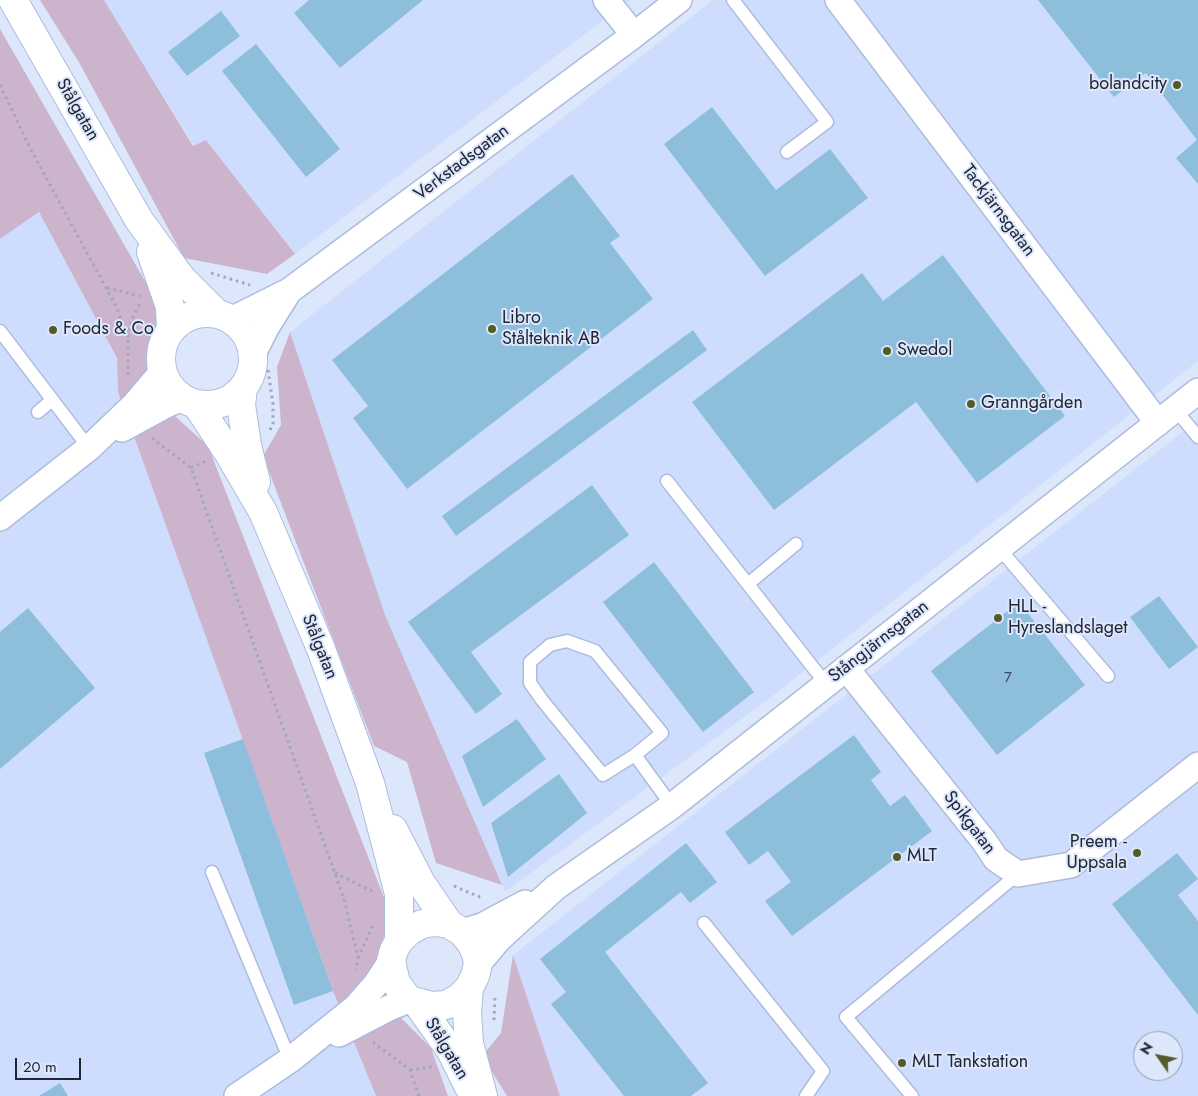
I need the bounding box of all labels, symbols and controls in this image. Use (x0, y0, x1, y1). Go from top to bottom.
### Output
place label: bolandcity (1089, 74, 1167, 96)
street label: Stålgatan (51, 75, 103, 145)
marker: bolandcity (1171, 79, 1183, 91)
street label: Verkstadsgatan (410, 120, 514, 206)
street label: Tackjärnsgatan (957, 161, 1039, 261)
place label: Libro Stålteknik AB (502, 308, 600, 350)
place label: Foods & Co (63, 319, 154, 341)
marker: Libro Stålteknik AB (486, 323, 498, 335)
marker: Foods & Co (47, 324, 59, 336)
place label: Swedol (897, 340, 952, 362)
marker: Swedol (881, 345, 893, 357)
place label: Granngården (981, 393, 1083, 415)
marker: Granngården (965, 398, 977, 410)
street label: Stångjärnsgatan (825, 596, 933, 688)
place label: HLL - Hyreslandslaget (1008, 597, 1128, 640)
street label: Stålgatan (296, 611, 342, 683)
marker: HLL - Hyreslandslaget (992, 612, 1004, 624)
house number: 7 (1004, 669, 1012, 687)
street label: Spikgatan (938, 787, 1000, 859)
place label: Preem - Uppsala (1067, 832, 1127, 874)
place label: MLT (907, 846, 937, 868)
marker: Preem - Uppsala (1131, 847, 1143, 859)
marker: MLT (891, 851, 903, 863)
street label: Stålgatan (419, 1014, 473, 1084)
north arrow (1133, 1031, 1183, 1081)
text: N (1135, 1038, 1158, 1058)
scale bar (18, 1048, 84, 1080)
place label: MLT Tankstation (912, 1052, 1028, 1074)
text: 20 m (23, 1056, 57, 1078)
marker: MLT Tankstation (896, 1057, 908, 1069)

